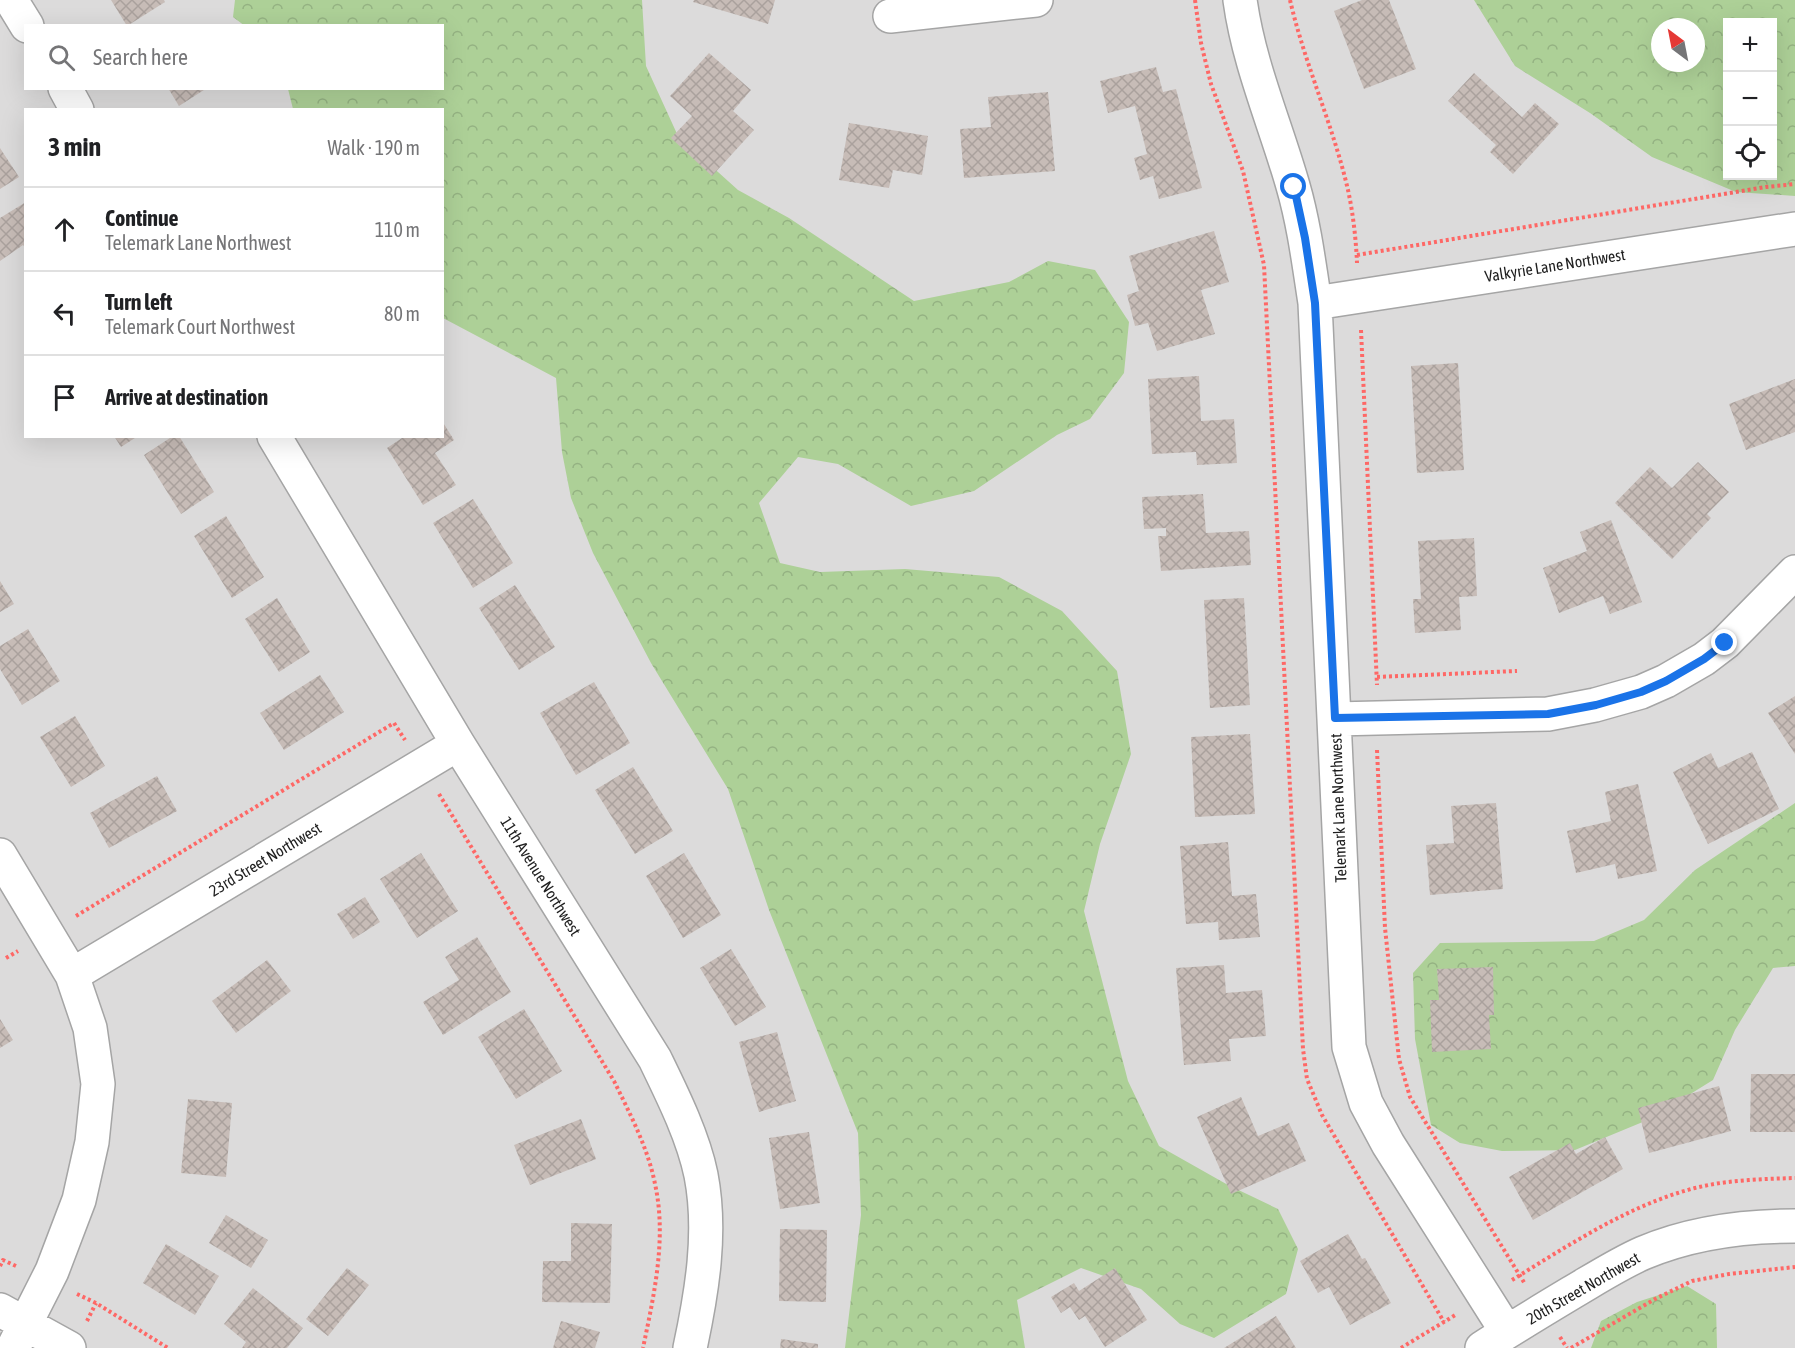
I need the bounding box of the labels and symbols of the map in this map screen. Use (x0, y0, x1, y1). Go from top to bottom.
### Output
north arrow (1651, 18, 1705, 72)
route start (1280, 173, 1306, 199)
street label: Valkyrie Lane Northwest (1483, 245, 1627, 286)
route end (1711, 629, 1737, 655)
street label: Telemark Lane Northwest (1326, 733, 1350, 883)
street label: 11th Avenue Northwest (497, 813, 585, 939)
street label: 23rd Street Northwest (206, 818, 325, 900)
street label: 20th Street Northwest (1523, 1248, 1643, 1328)

